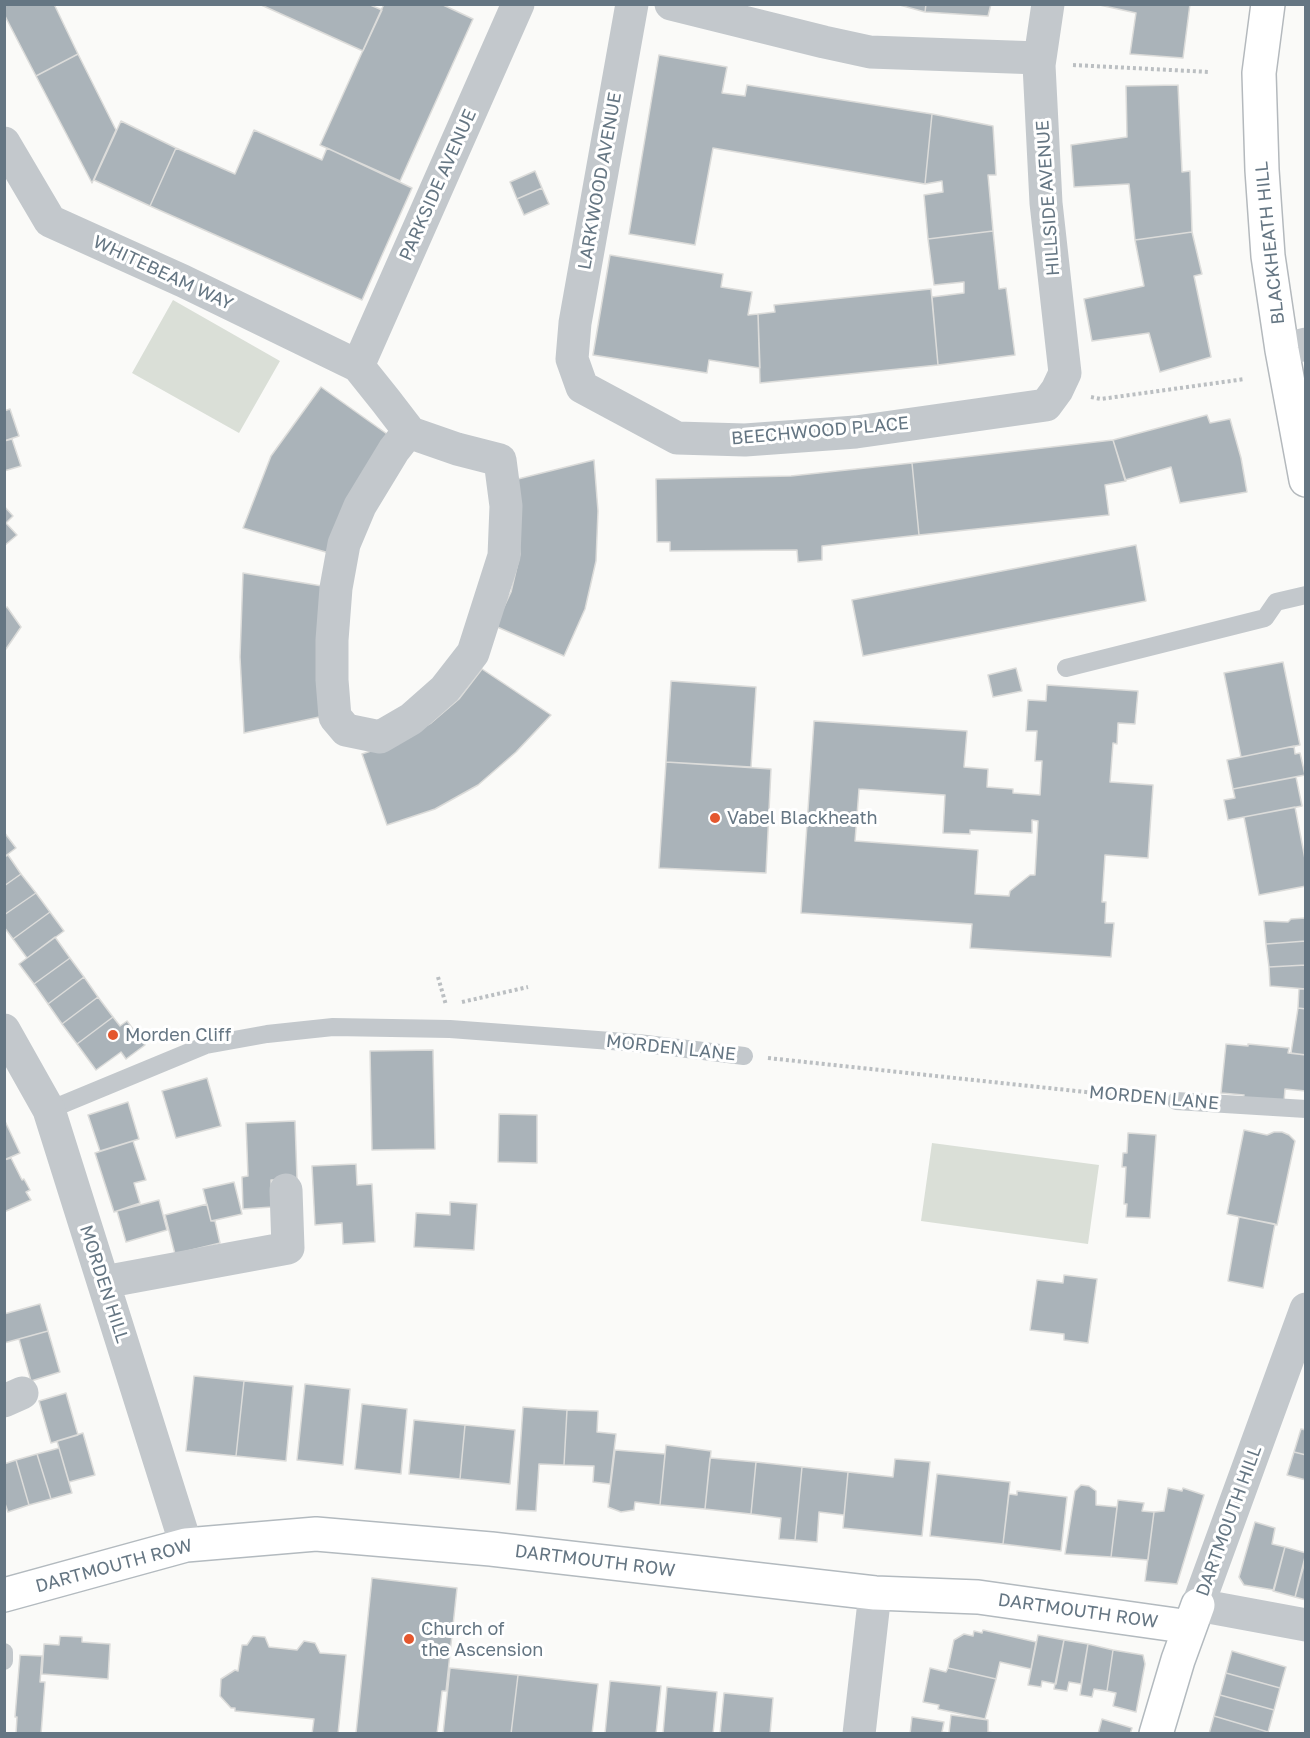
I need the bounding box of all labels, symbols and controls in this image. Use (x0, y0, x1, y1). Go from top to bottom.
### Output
street label: LARKWOOD AVENUE (574, 91, 626, 271)
street label: PARKSIDE AVENUE (395, 106, 481, 264)
street label: HILLSIDE AVENUE (1032, 119, 1064, 277)
street label: BLACKHEATH HILL (1251, 160, 1289, 326)
street label: WHITEBEAM WAY (90, 231, 236, 315)
street label: BEECHWOOD PLACE (730, 412, 910, 450)
place label: Vabel Blackheath (727, 807, 878, 829)
marker: Vabel Blackheath (708, 811, 722, 825)
place label: Morden Cliff (125, 1024, 231, 1046)
marker: Morden Cliff (106, 1028, 120, 1042)
street label: MORDEN LANE (605, 1030, 737, 1066)
street label: MORDEN LANE (1088, 1082, 1220, 1114)
street label: MORDEN HILL (75, 1222, 133, 1346)
street label: DARTMOUTH HILL (1192, 1443, 1266, 1599)
street label: DARTMOUTH ROW (33, 1535, 195, 1597)
street label: DARTMOUTH ROW (514, 1540, 676, 1582)
street label: DARTMOUTH ROW (997, 1589, 1159, 1633)
place label: Church of the Ascension (421, 1618, 543, 1660)
marker: Church of the Ascension (402, 1632, 416, 1646)

